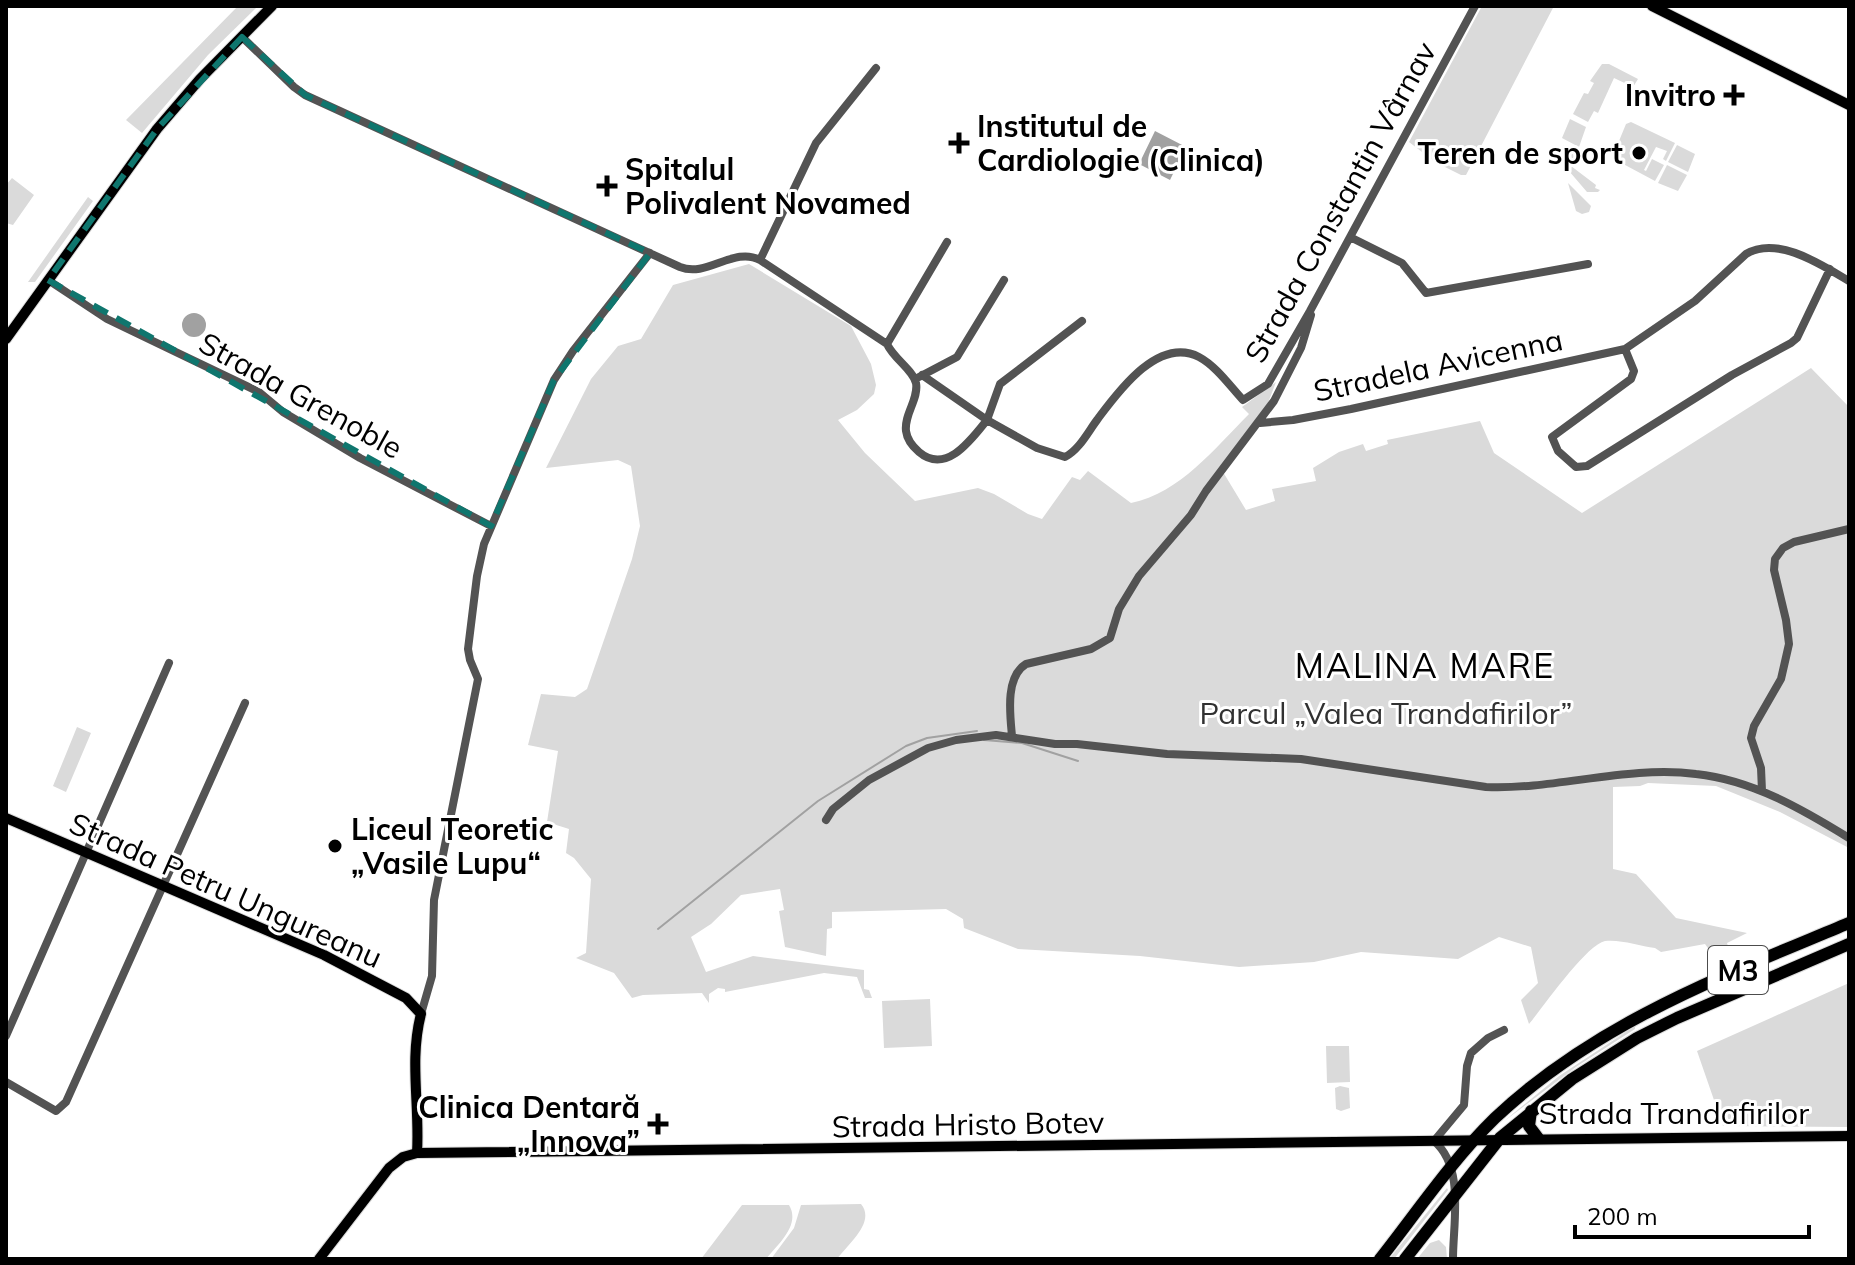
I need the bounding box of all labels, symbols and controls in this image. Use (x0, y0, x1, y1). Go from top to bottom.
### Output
street label: Strada Constantin Vârnav (1236, 35, 1444, 369)
place label: Invitro (1625, 76, 1716, 114)
marker: Invitro (1723, 84, 1745, 106)
place label: Institutul de Cardiologie (Clinica) (977, 107, 1265, 179)
marker: Institutul de Cardiologie (Clinica) (948, 132, 970, 154)
place label: Teren de sport (1417, 134, 1623, 172)
marker: Teren de sport (1630, 144, 1648, 162)
place label: Spitalul Polivalent Novamed (625, 150, 911, 222)
marker: Spitalul Polivalent Novamed (596, 175, 618, 197)
street label: Stradela Avicenna (1310, 320, 1566, 410)
street label: Strada Grenoble (193, 323, 409, 467)
district label: MALINA MARE (1295, 644, 1555, 687)
park label: Parcul „Valea Trandafirilor” (1200, 694, 1572, 732)
street label: Strada Petru Ungureanu (64, 804, 388, 976)
place label: Liceul Teoretic „Vasile Lupu“ (351, 810, 554, 882)
marker: Liceul Teoretic „Vasile Lupu“ (326, 837, 344, 855)
road number: M3 (1708, 946, 1768, 994)
place label: Clinica Dentară „Innova” (418, 1088, 640, 1160)
street label: Strada Trandafirilor (1539, 1094, 1809, 1132)
street label: Strada Hristo Botev (831, 1103, 1105, 1145)
marker: Clinica Dentară „Innova” (647, 1113, 669, 1135)
scale bar (1575, 1189, 1809, 1239)
text: 200 m (1587, 1201, 1658, 1231)

